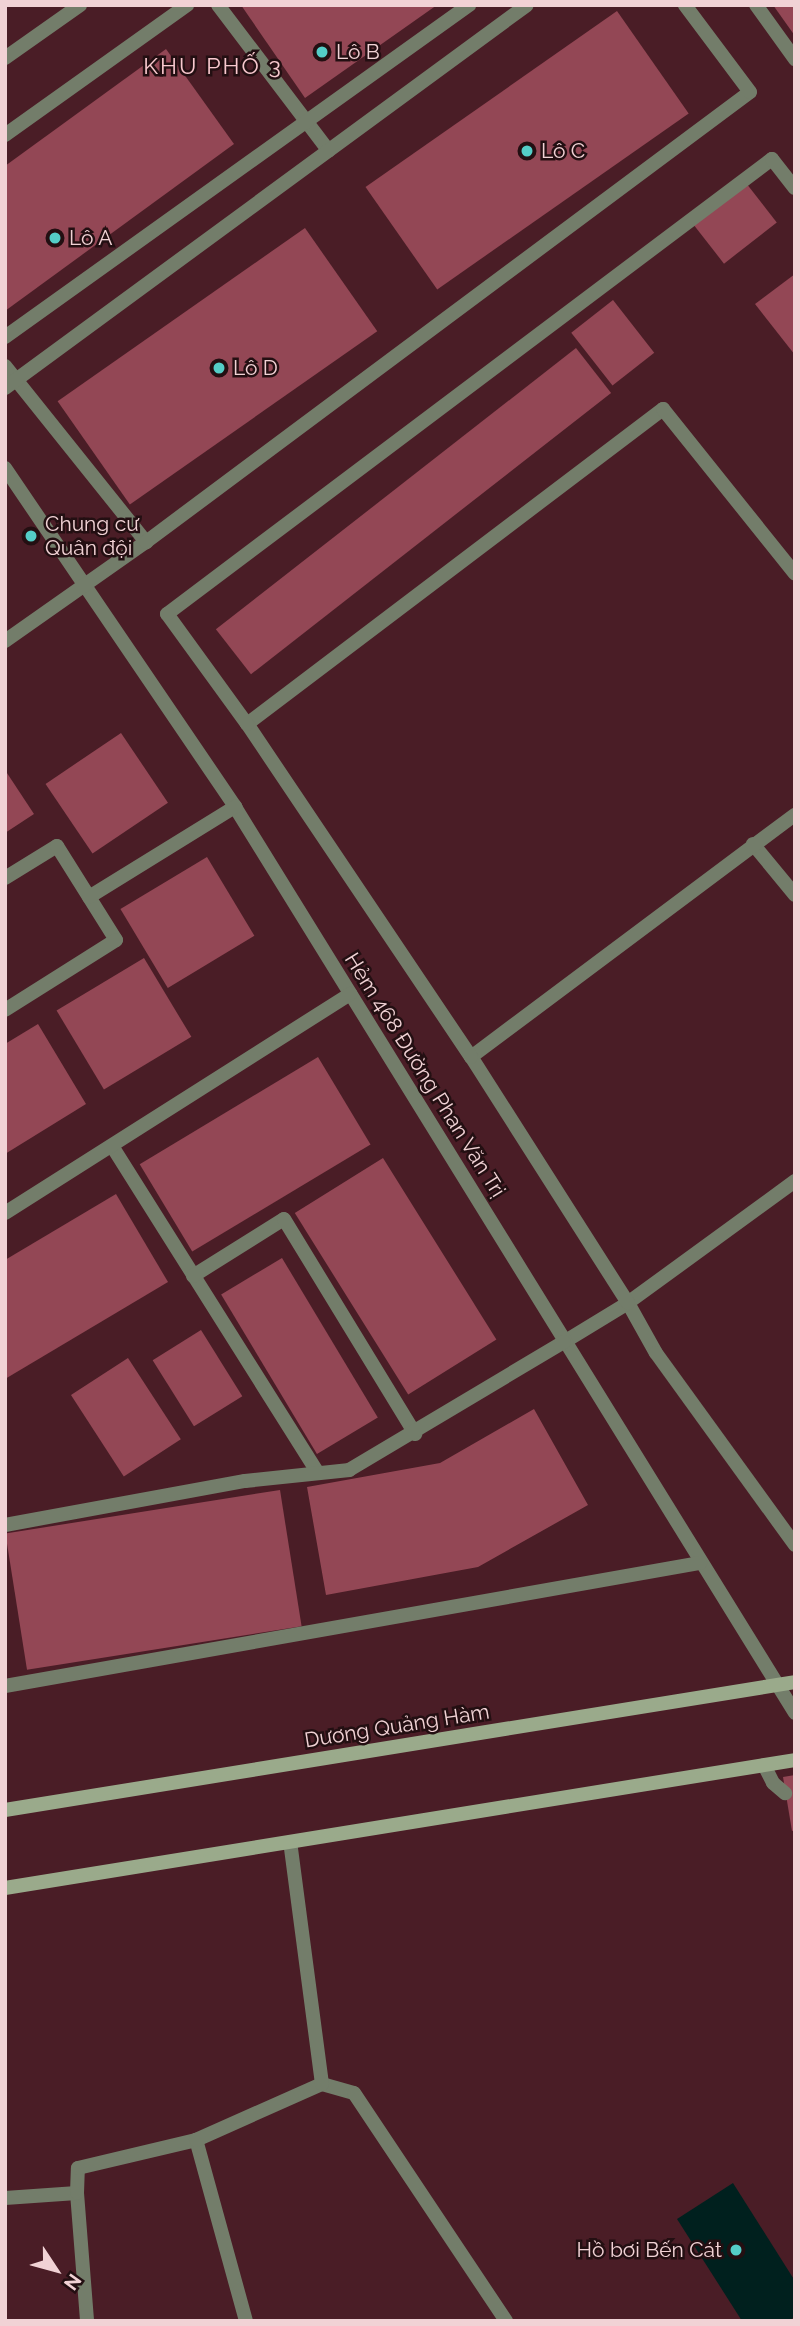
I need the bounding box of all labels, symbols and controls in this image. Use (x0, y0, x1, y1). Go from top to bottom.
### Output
place label: Lô B (336, 39, 380, 65)
marker: Lô B (314, 44, 330, 60)
district label: KHU PHỐ 3 (144, 52, 282, 80)
place label: Lô C (541, 138, 585, 164)
marker: Lô C (519, 143, 535, 159)
place label: Lô A (69, 225, 113, 251)
marker: Lô A (47, 230, 63, 246)
place label: Lô D (233, 355, 278, 381)
marker: Lô D (211, 360, 227, 376)
place label: Chung cư Quân đội (45, 511, 139, 561)
marker: Chung cư Quân đội (23, 528, 39, 544)
street label: Hẻm 468 Đường Phan Văn Trị (339, 948, 511, 1202)
street label: Dương Quảng Hàm (303, 1699, 491, 1753)
north arrow (21, 2235, 91, 2305)
place label: Hồ bơi Bến Cát (577, 2237, 722, 2263)
marker: Hồ bơi Bến Cát (728, 2242, 744, 2258)
text: N (60, 2270, 86, 2295)

